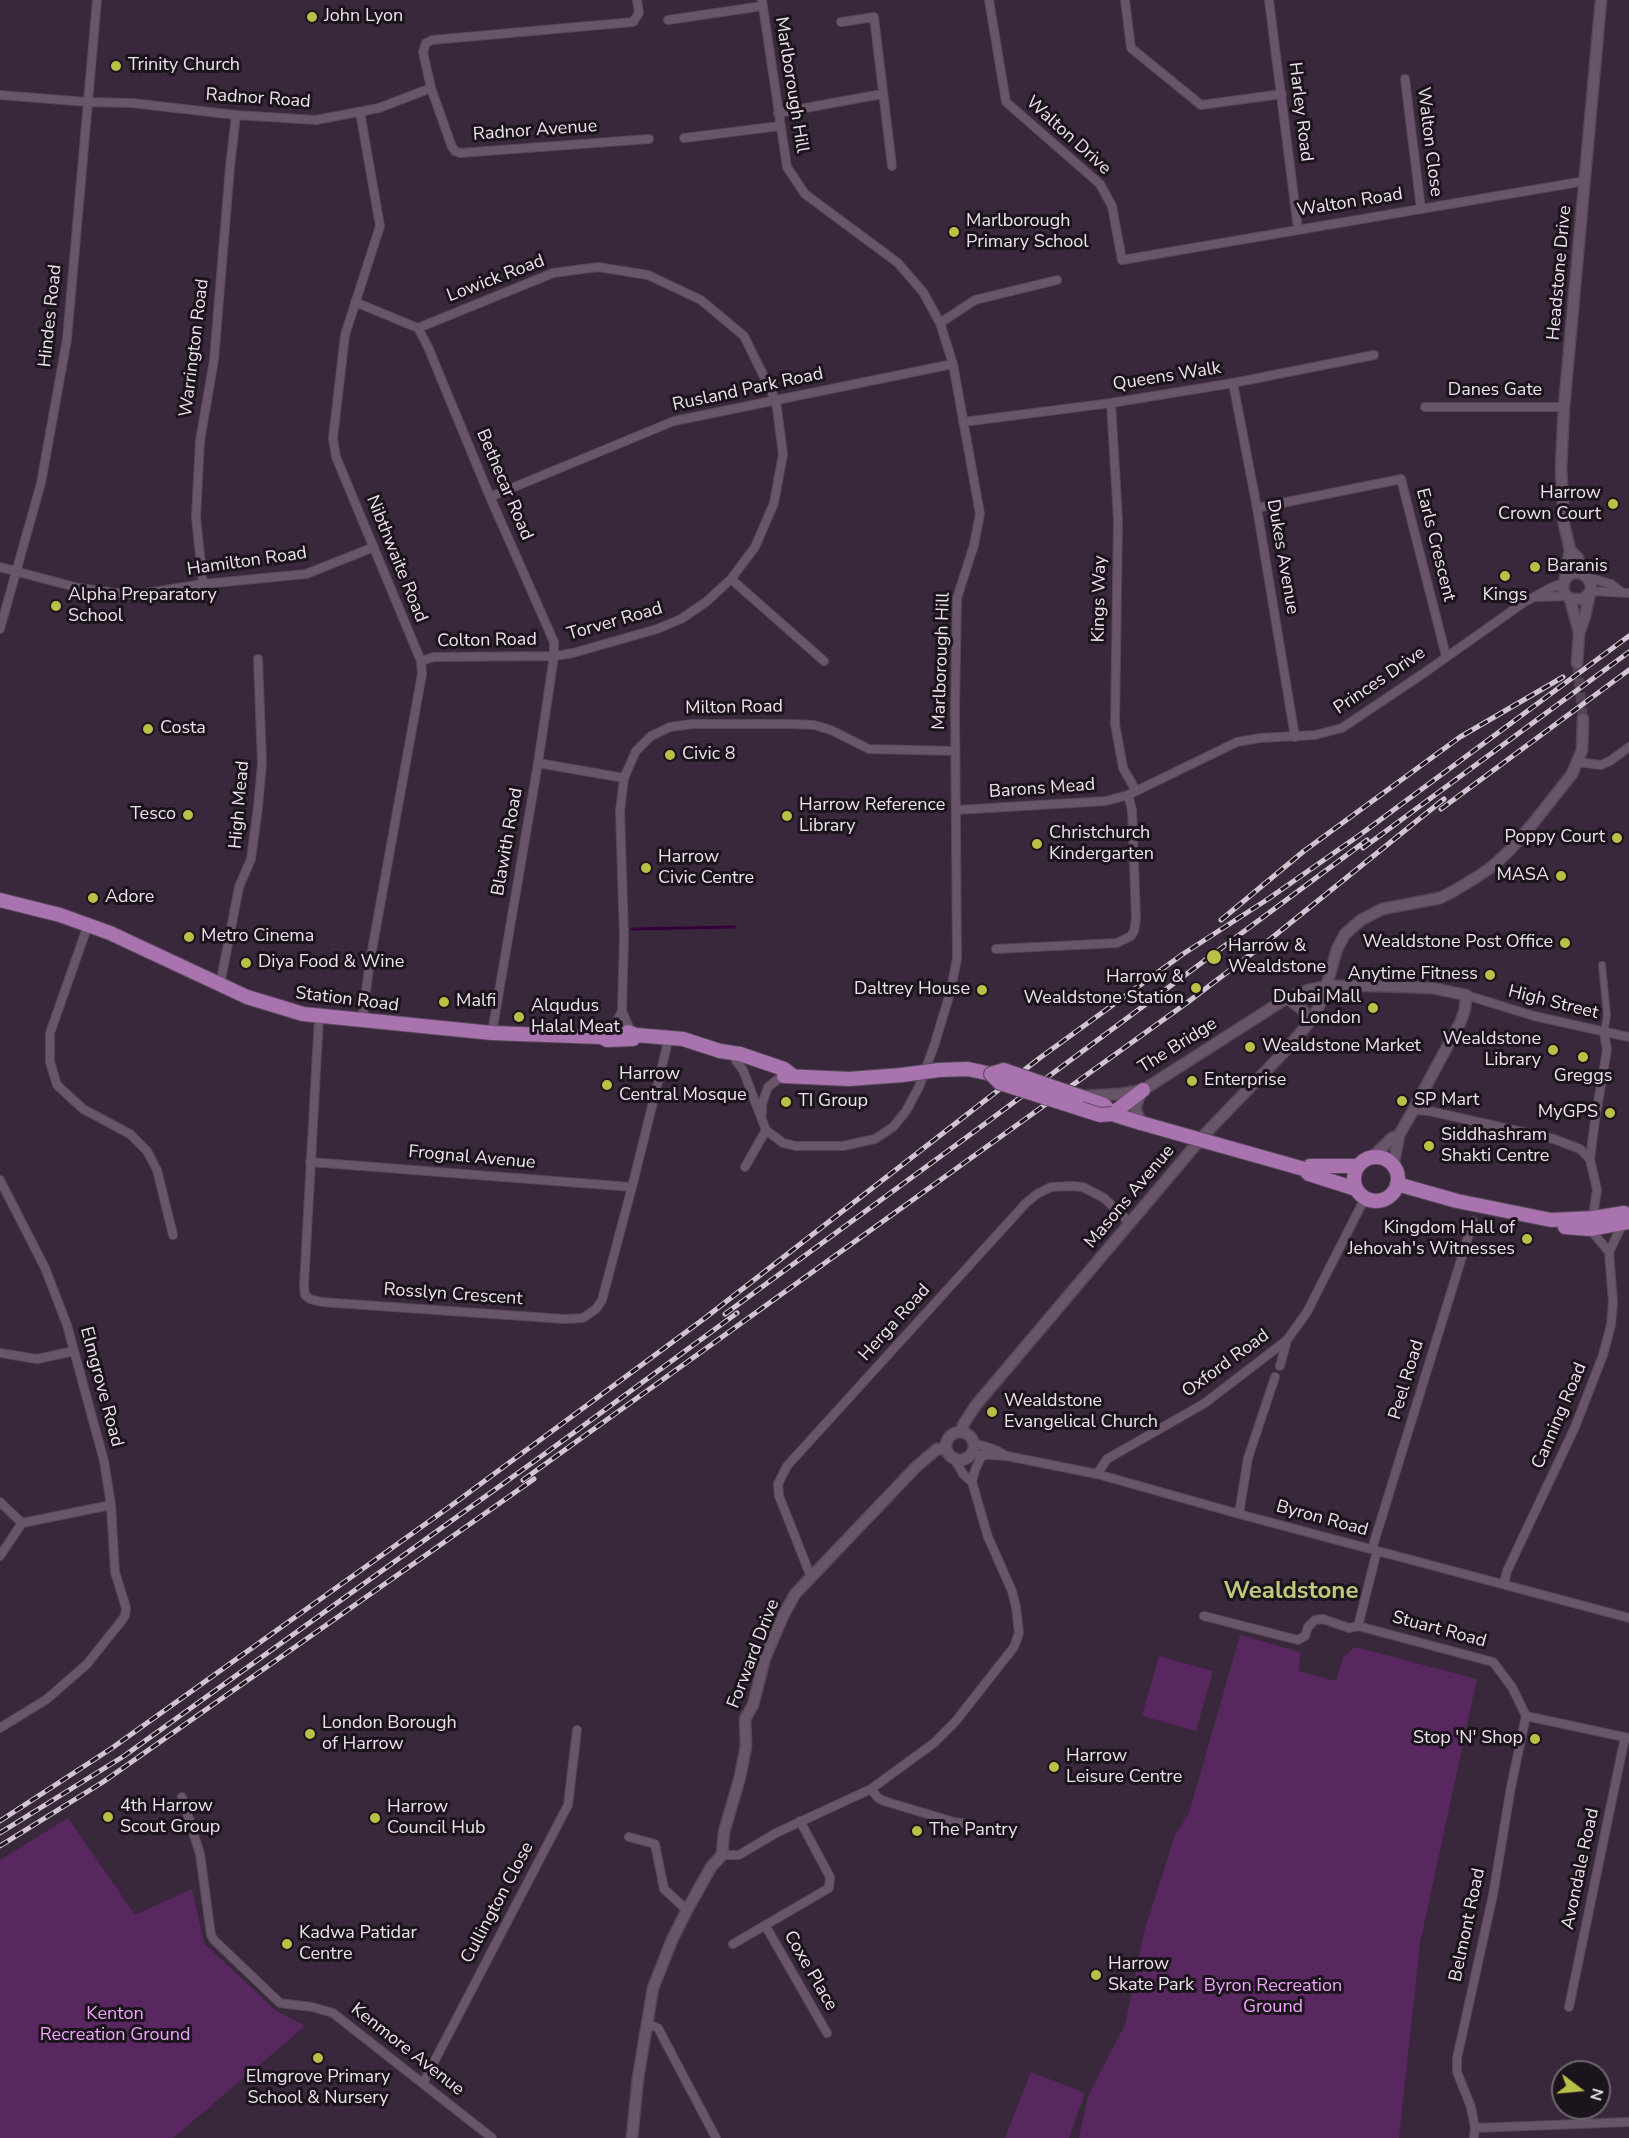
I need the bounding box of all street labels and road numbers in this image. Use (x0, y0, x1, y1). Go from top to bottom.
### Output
street label: Marlborough Hill (770, 15, 812, 155)
street label: Harley Road (1283, 61, 1317, 163)
street label: Radnor Road (205, 85, 311, 113)
street label: Walton Close (1412, 86, 1446, 198)
street label: Walton Drive (1021, 92, 1115, 180)
street label: Radnor Avenue (472, 116, 598, 146)
street label: Walton Road (1296, 184, 1404, 222)
street label: Headstone Drive (1543, 205, 1577, 341)
street label: Lowick Road (444, 251, 548, 307)
street label: Hindes Road (35, 263, 67, 369)
street label: Warrington Road (176, 278, 214, 418)
street label: Queens Walk (1111, 358, 1223, 396)
street label: Rusland Park Road (671, 363, 825, 417)
street label: Danes Gate (1448, 380, 1542, 402)
street label: Bethecar Road (471, 426, 537, 544)
street label: Earls Crescent (1411, 486, 1459, 604)
street label: Nibthwaite Road (361, 492, 431, 626)
street label: Dukes Avenue (1261, 498, 1303, 616)
street label: Hamilton Road (186, 543, 308, 581)
street label: Kings Way (1088, 555, 1112, 643)
street label: Marlborough Hill (929, 592, 955, 730)
street label: Torver Road (565, 598, 665, 646)
street label: Colton Road (437, 629, 537, 653)
street label: Princes Drive (1330, 642, 1430, 720)
street label: Milton Road (685, 696, 783, 720)
street label: High Mead (225, 760, 255, 850)
street label: Barons Mead (988, 775, 1096, 803)
street label: Blawith Road (488, 786, 528, 898)
street label: High Street (1506, 981, 1600, 1025)
street label: Station Road (294, 983, 400, 1017)
street label: The Bridge (1135, 1013, 1221, 1079)
street label: Masons Avenue (1080, 1141, 1180, 1253)
street label: Frognal Avenue (408, 1142, 536, 1174)
street label: Rosslyn Crescent (383, 1279, 523, 1311)
street label: Herga Road (855, 1280, 935, 1366)
street label: Elmgrove Road (75, 1325, 127, 1449)
street label: Oxford Road (1178, 1325, 1274, 1403)
street label: Peel Road (1385, 1338, 1429, 1422)
street label: Canning Road (1528, 1360, 1592, 1472)
street label: Byron Road (1274, 1496, 1370, 1542)
street label: Forward Drive (723, 1596, 785, 1712)
street label: Stuart Road (1390, 1607, 1488, 1653)
street label: Avondale Road (1558, 1806, 1604, 1932)
street label: Cullington Close (457, 1839, 539, 1967)
street label: Belmont Road (1445, 1866, 1491, 1984)
street label: Coxe Place (778, 1927, 842, 2015)
street label: Kenmore Avenue (346, 1999, 468, 2101)

